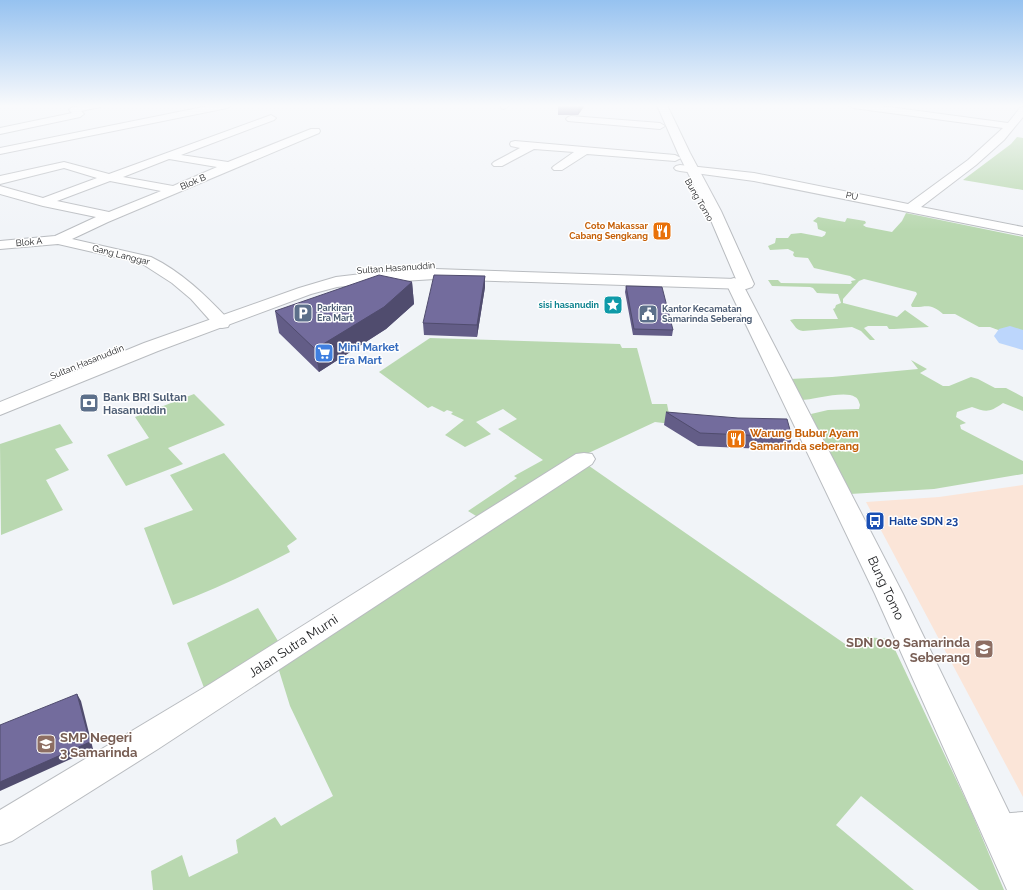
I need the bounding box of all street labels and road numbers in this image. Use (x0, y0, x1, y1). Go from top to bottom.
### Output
street label: Blok B (179, 172, 207, 192)
street label: Bung Tomo (683, 177, 715, 223)
street label: PU (845, 190, 859, 202)
street label: Blok A (15, 236, 43, 248)
street label: Gang Langgar (91, 243, 152, 267)
street label: Sultan Hasanuddin (357, 260, 435, 276)
street label: Sultan Hasanuddin (49, 343, 125, 381)
street label: Bung Tomo (865, 554, 907, 623)
street label: Jalan Sutra Murni (245, 611, 341, 681)

